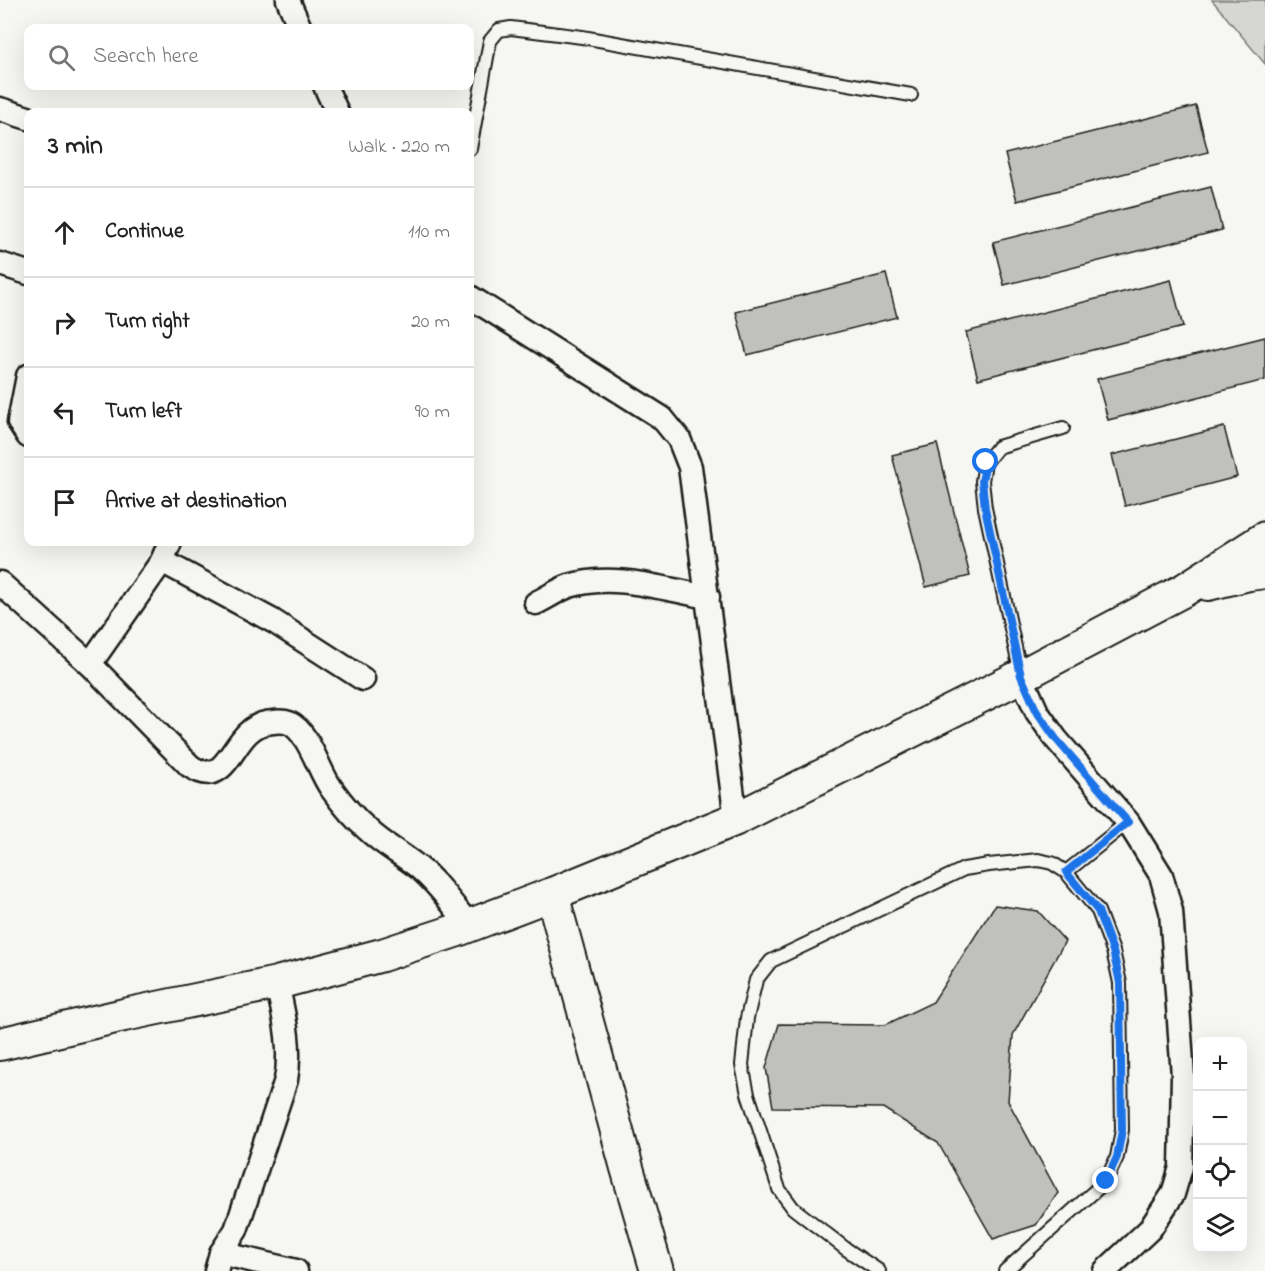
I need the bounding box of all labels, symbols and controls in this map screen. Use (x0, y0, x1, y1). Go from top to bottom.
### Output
search box (24, 24, 474, 90)
icon: search (45, 41, 78, 74)
text: Search here (93, 41, 198, 73)
text: 3 min (48, 128, 103, 166)
text: Walk · 220 m (348, 133, 450, 162)
icon: ahead (48, 216, 81, 249)
text: Continue (105, 216, 184, 248)
text: 110 m (408, 218, 450, 247)
icon: right (48, 306, 81, 339)
text: Turn right (105, 306, 190, 338)
text: 20 m (411, 308, 450, 337)
icon: left (48, 396, 81, 429)
text: Turn left (105, 396, 182, 428)
text: 90 m (415, 398, 450, 427)
route start (972, 448, 998, 474)
icon: arrive (48, 486, 81, 519)
text: Arrive at destination (105, 486, 287, 518)
map controls (1193, 1037, 1247, 1253)
button: + (1193, 1037, 1247, 1091)
button: − (1193, 1091, 1247, 1145)
button: locate (1193, 1145, 1247, 1199)
route end (1092, 1167, 1118, 1193)
button: layers (1193, 1199, 1247, 1253)

